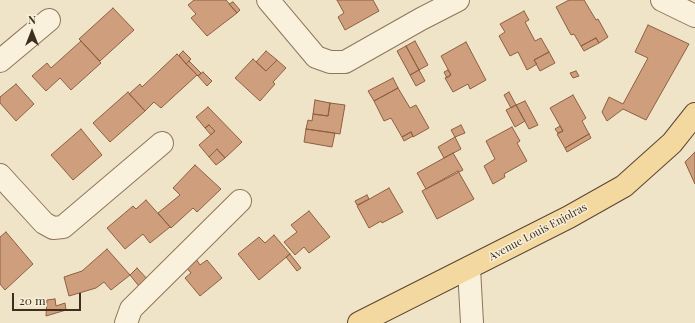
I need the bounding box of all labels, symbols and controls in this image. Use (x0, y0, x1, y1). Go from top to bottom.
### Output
north arrow (12, 12, 52, 52)
text: N (28, 12, 36, 27)
street label: Avenue Louis Enjolras (487, 201, 589, 263)
scale bar (14, 285, 83, 311)
text: 20 m (19, 292, 46, 308)

